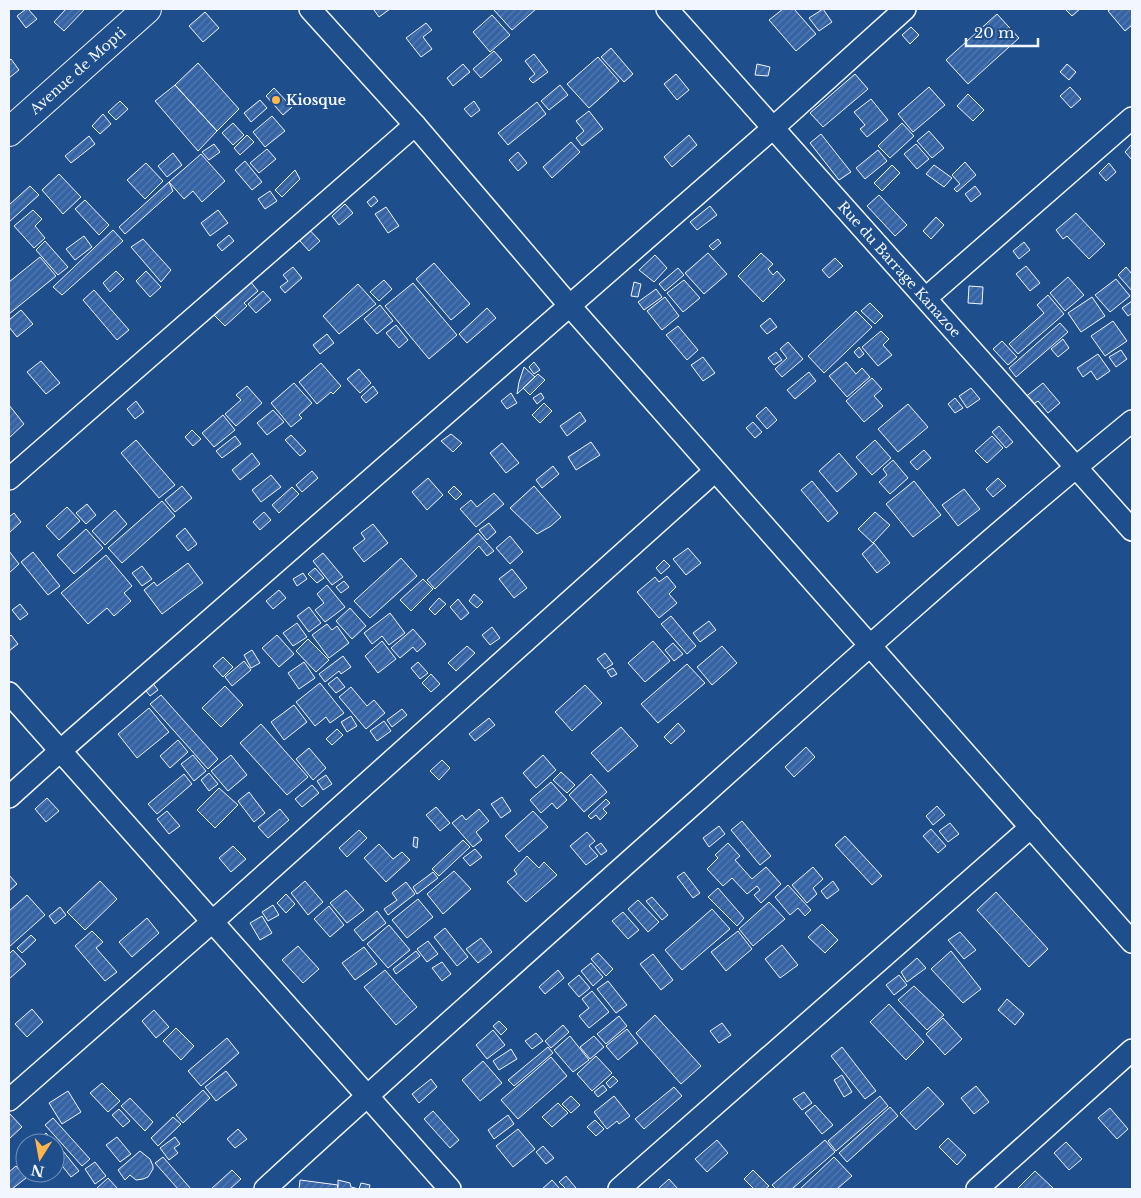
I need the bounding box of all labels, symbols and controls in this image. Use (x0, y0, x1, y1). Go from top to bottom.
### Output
scale bar (966, 15, 1038, 47)
street label: Avenue de Mopti (25, 23, 130, 119)
text: 20 m (974, 23, 1014, 42)
place label: Kiosque (286, 91, 346, 109)
marker: Kiosque (270, 94, 282, 106)
street label: Rue du Barrage Kanazoe (834, 198, 965, 341)
north arrow (15, 1133, 65, 1183)
text: N (29, 1161, 46, 1181)

